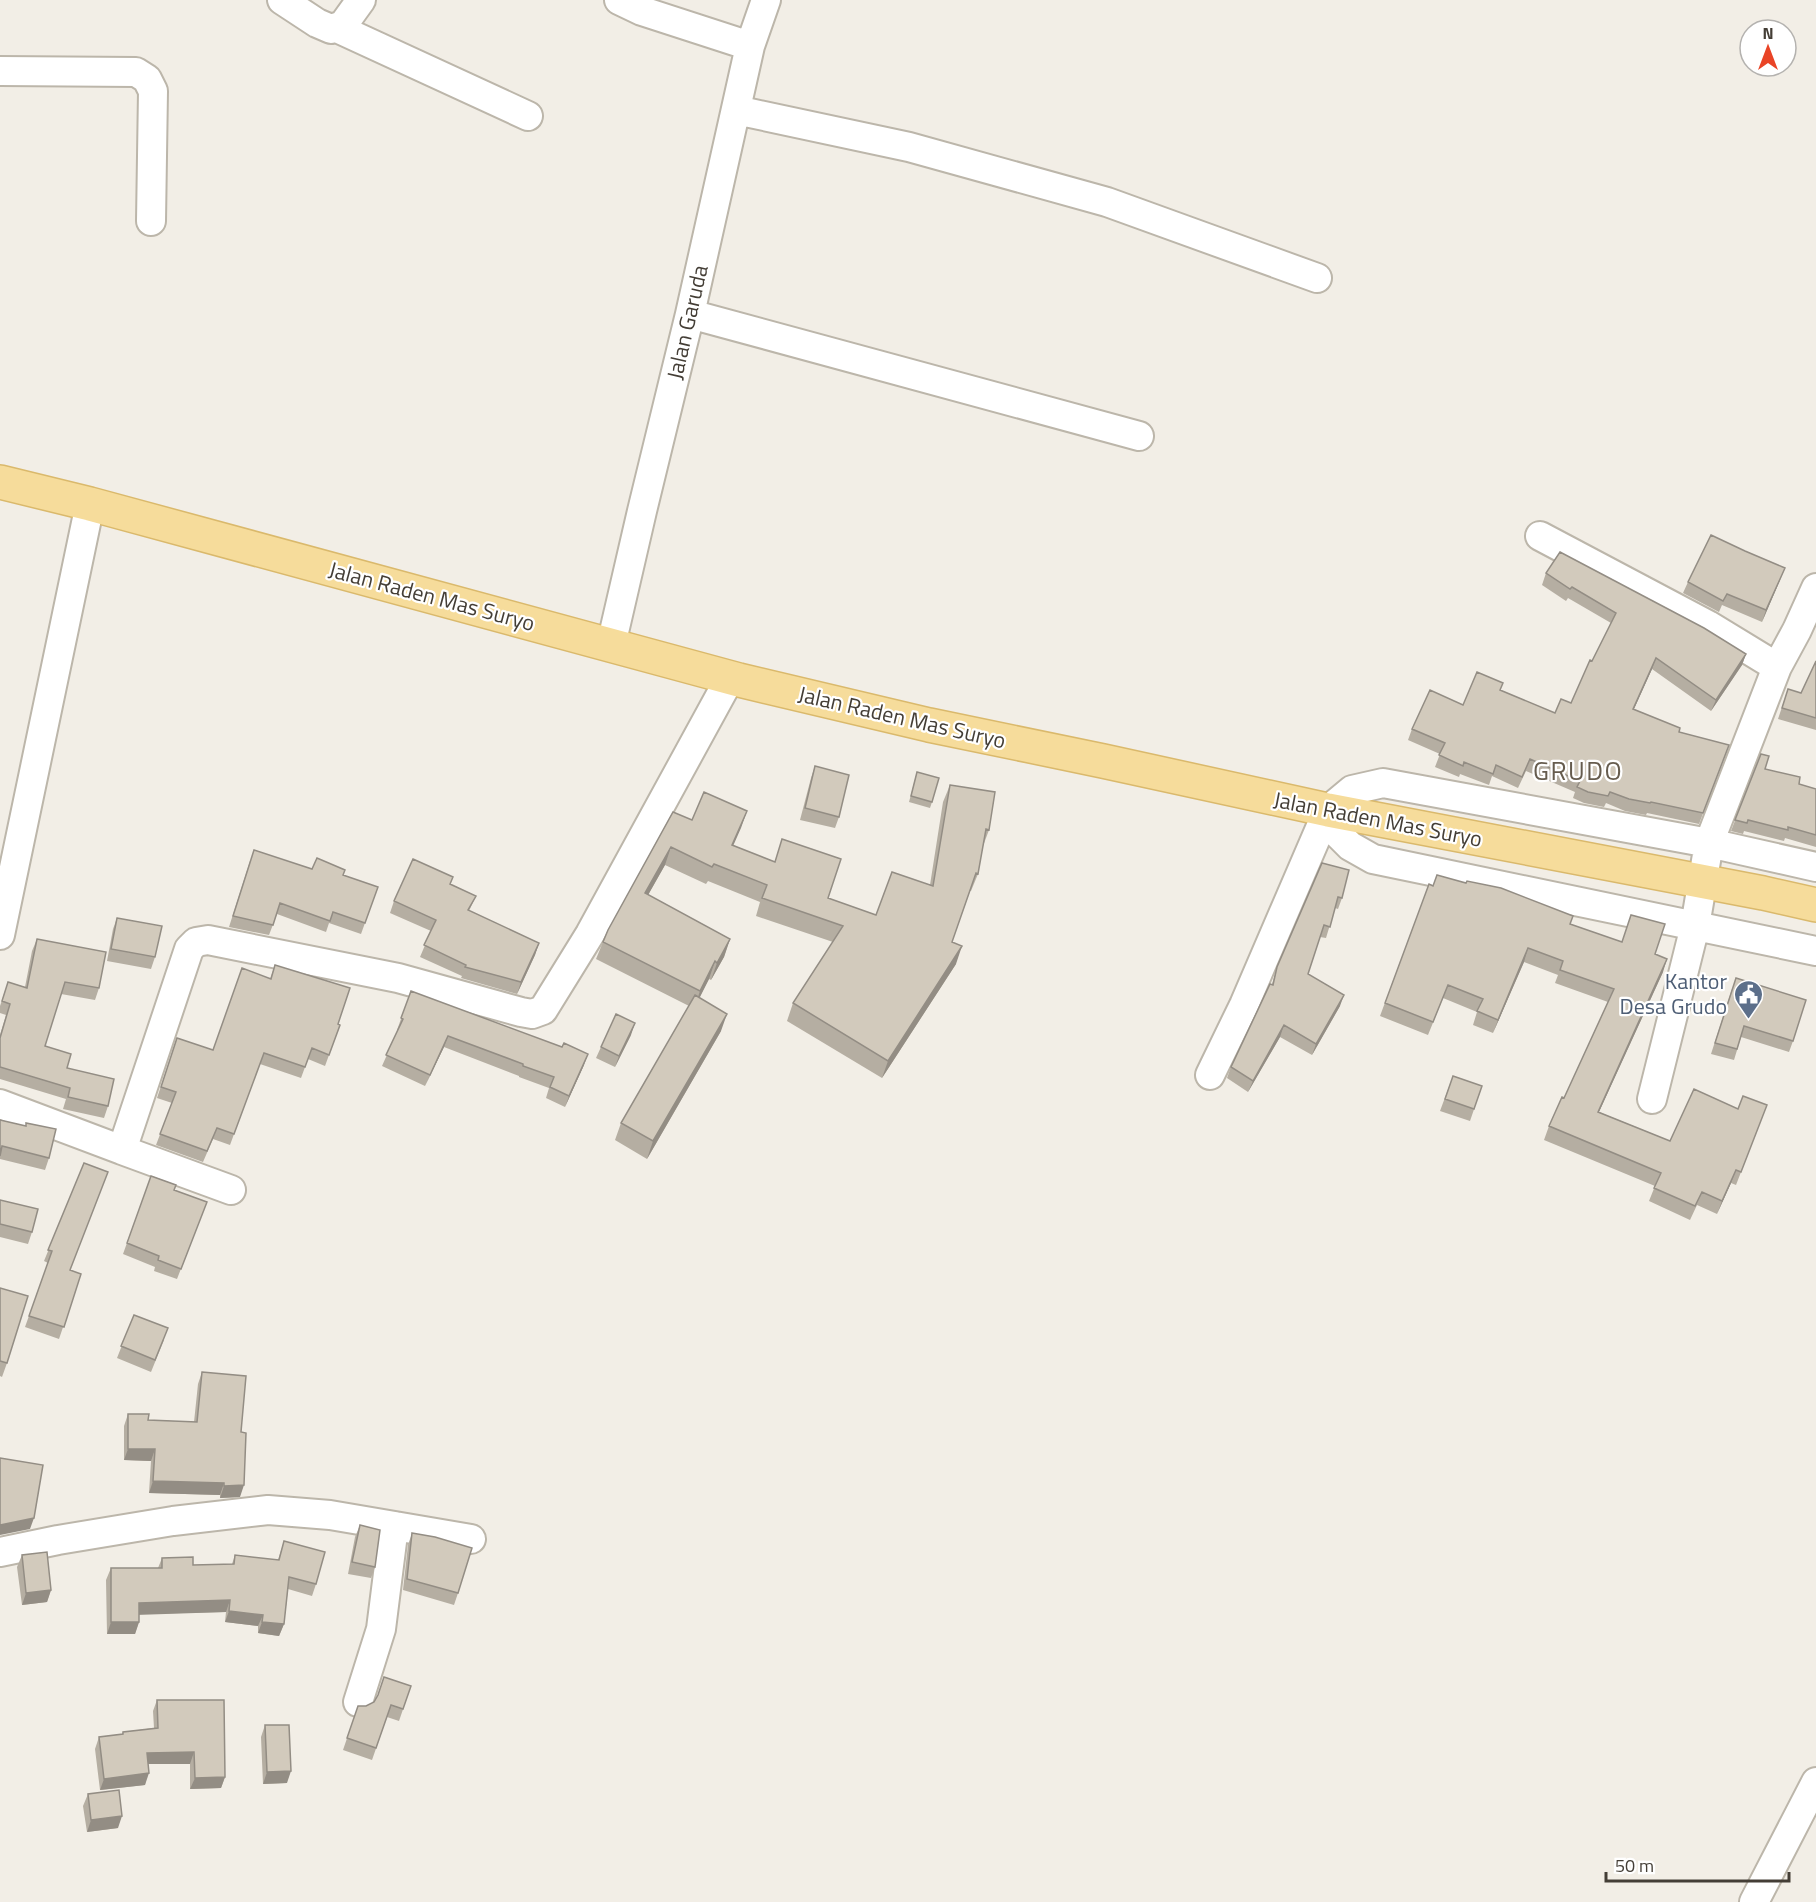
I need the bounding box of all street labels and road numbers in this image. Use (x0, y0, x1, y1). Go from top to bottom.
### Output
street label: Jalan Garuda (657, 261, 717, 383)
street label: Jalan Raden Mas Suryo (325, 552, 539, 640)
street label: Jalan Raden Mas Suryo (795, 677, 1009, 757)
street label: Jalan Raden Mas Suryo (1271, 782, 1485, 856)

